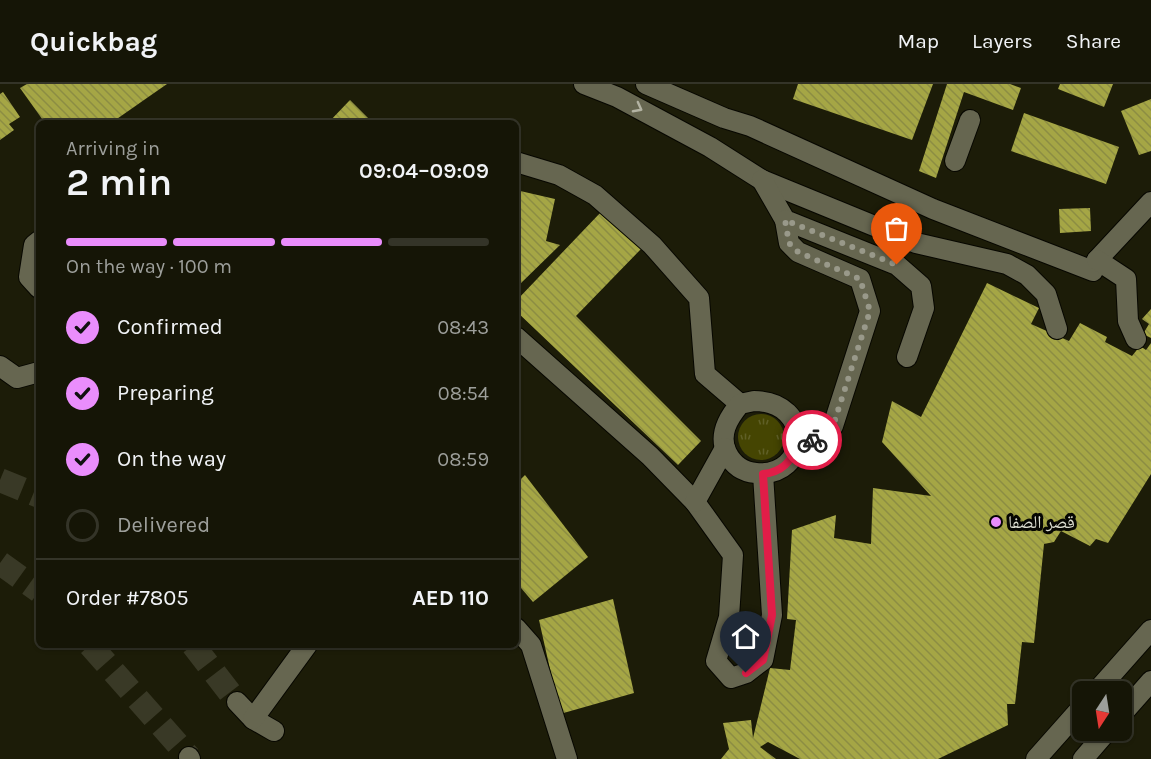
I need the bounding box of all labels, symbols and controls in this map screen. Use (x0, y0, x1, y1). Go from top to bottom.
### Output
text: Quickbag (30, 25, 157, 58)
text: Map (897, 29, 939, 53)
text: Layers (972, 29, 1033, 53)
text: Share (1066, 29, 1121, 53)
one-way arrow (631, 101, 642, 112)
text: Arriving in (66, 137, 160, 160)
text: 09:04–09:09 (359, 158, 489, 184)
text: 2 min (66, 159, 172, 205)
pin (871, 203, 922, 265)
icon: bag (880, 212, 913, 245)
text: On the way · 100 m (66, 255, 232, 278)
icon: check (66, 311, 99, 344)
text: Confirmed (117, 314, 223, 340)
text: 08:43 (437, 316, 489, 339)
icon: check (66, 377, 99, 410)
text: Preparing (117, 380, 214, 406)
text: 08:54 (438, 382, 489, 405)
courier (782, 410, 842, 470)
icon: bike (796, 424, 829, 457)
icon: check (66, 443, 99, 476)
text: On the way (117, 446, 226, 472)
text: 08:59 (437, 448, 489, 471)
place label: قصر الصفا (1008, 511, 1075, 533)
text: Delivered (117, 512, 210, 538)
marker: قصر الصفا (989, 515, 1003, 529)
text: Order #7805 (66, 585, 189, 611)
text: AED 110 (412, 585, 489, 611)
pin (720, 611, 771, 673)
icon: home (729, 620, 762, 653)
north arrow (1072, 681, 1132, 741)
map controls (1072, 681, 1132, 741)

